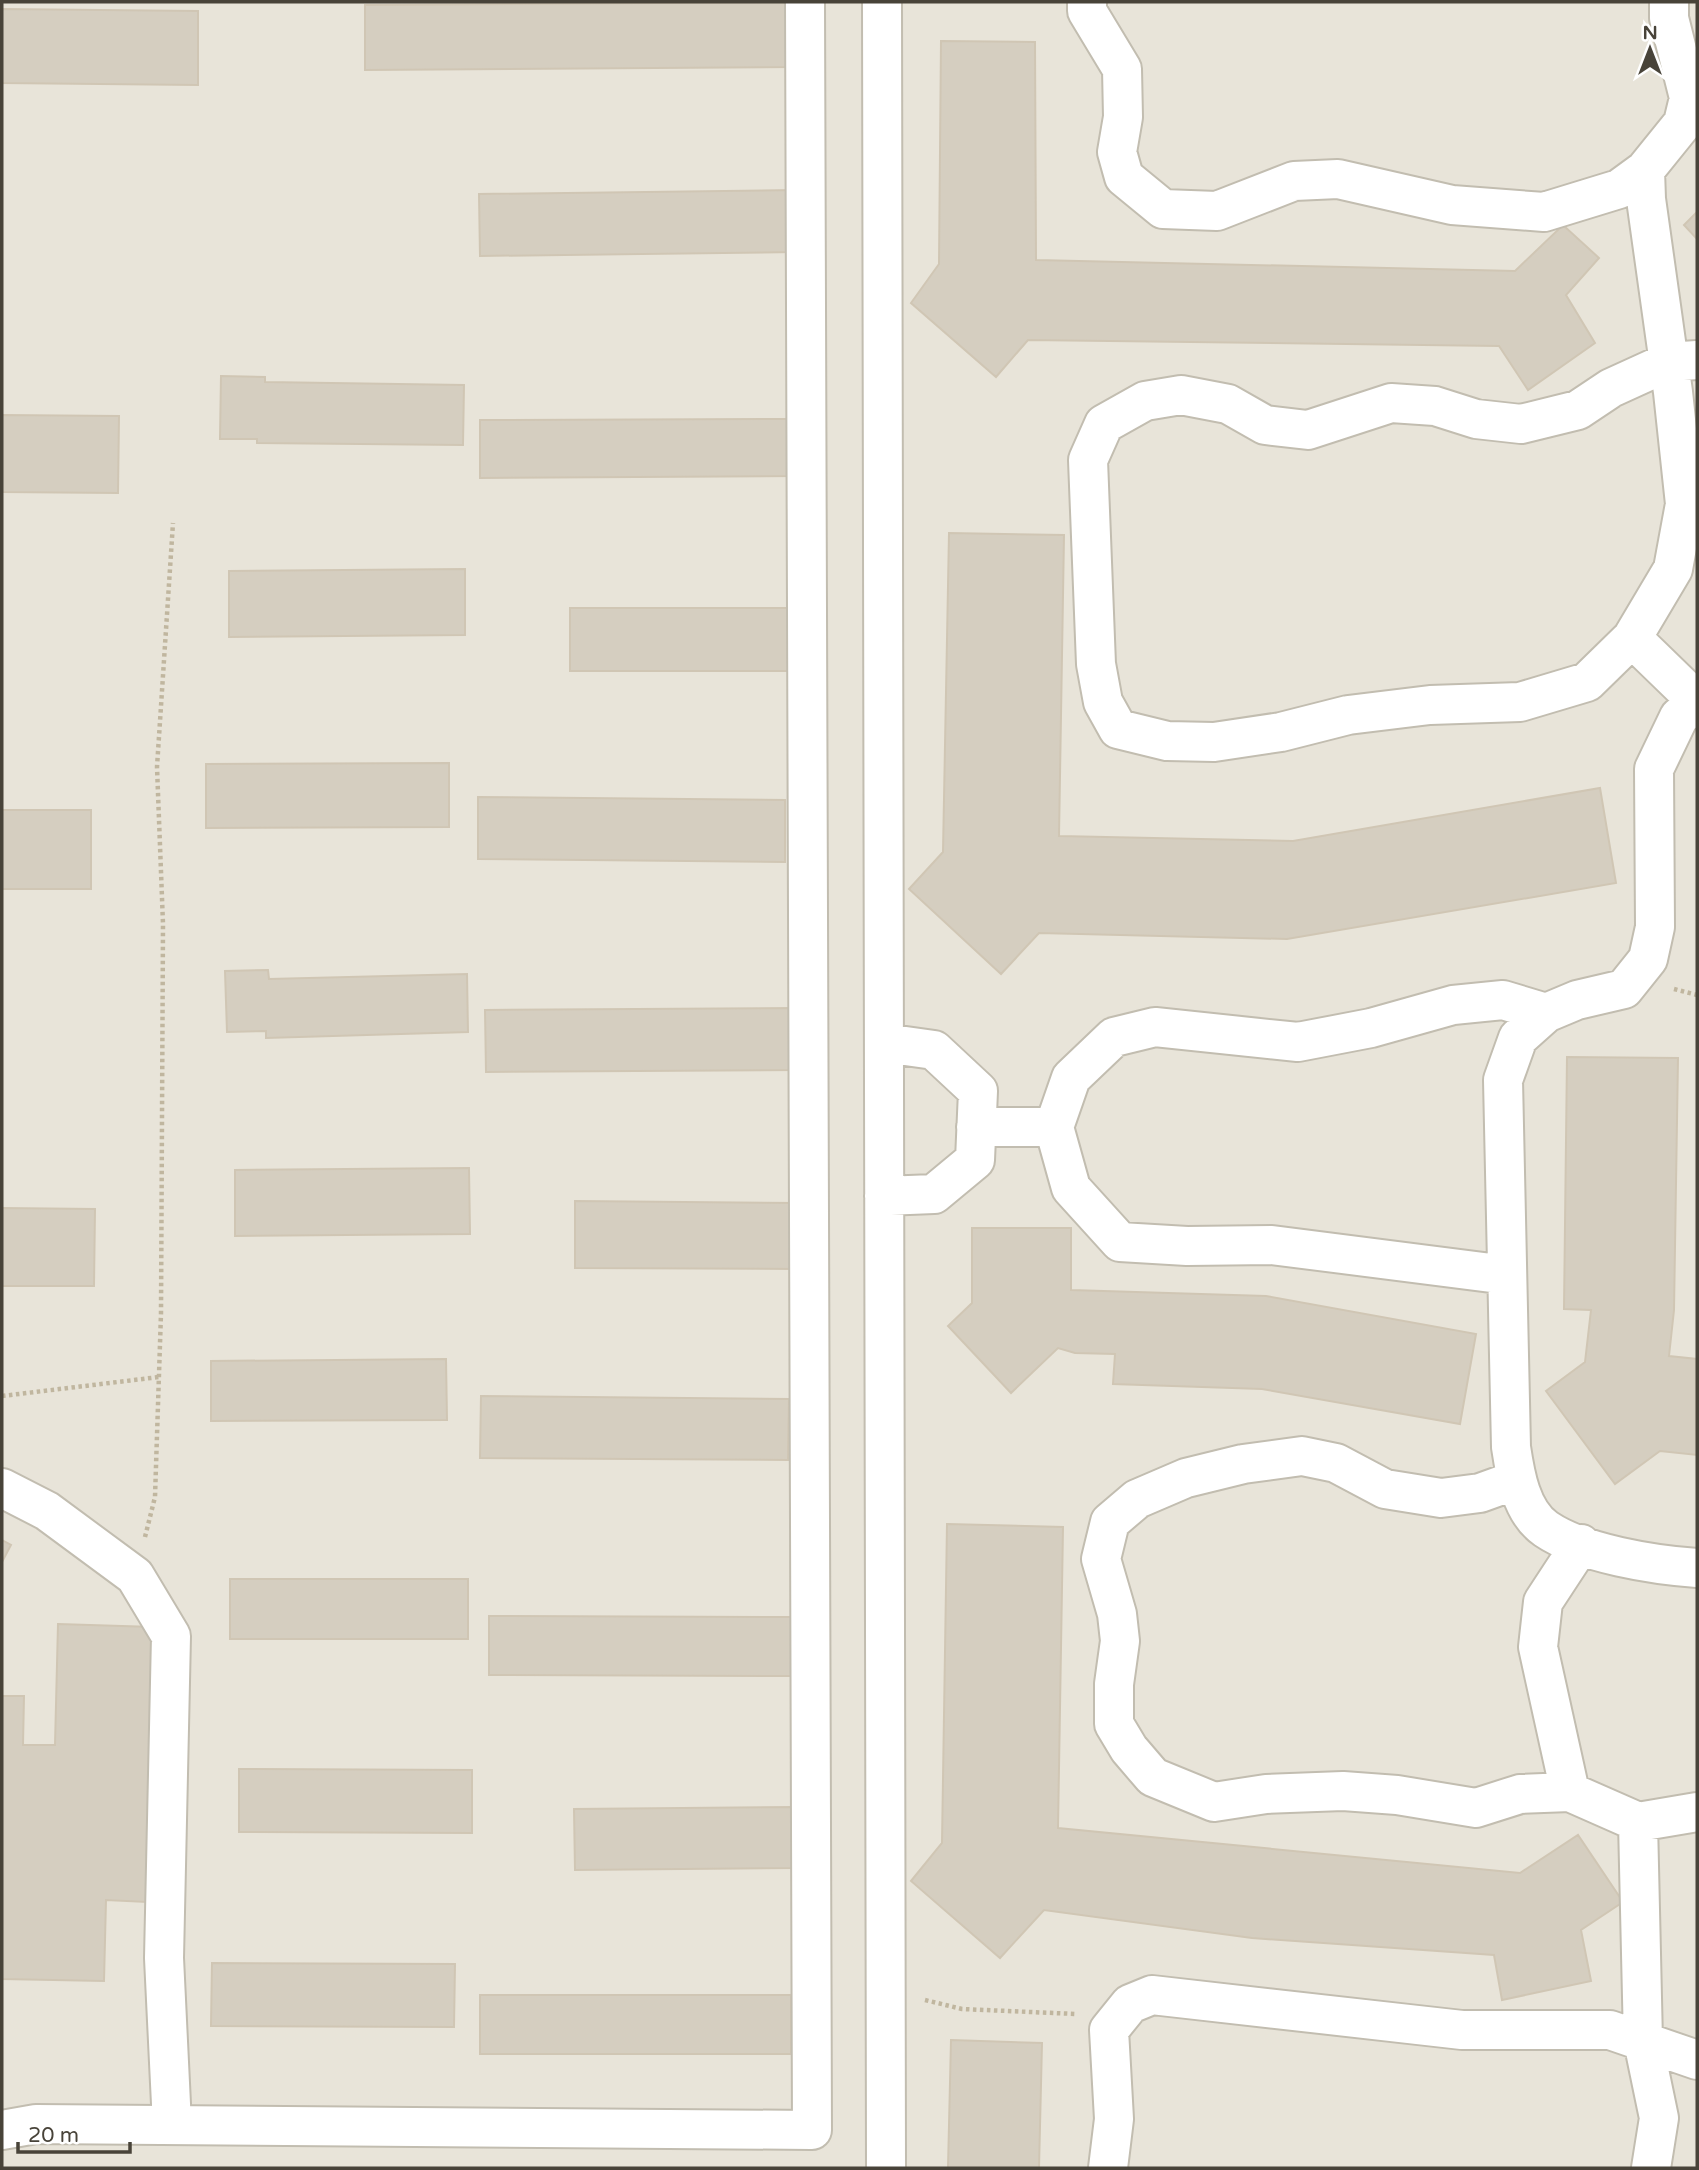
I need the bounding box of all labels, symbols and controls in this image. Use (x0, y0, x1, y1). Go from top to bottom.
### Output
north arrow (1615, 14, 1685, 84)
text: N (1642, 22, 1658, 44)
scale bar (18, 2110, 130, 2154)
text: 20 m (28, 2123, 79, 2148)

